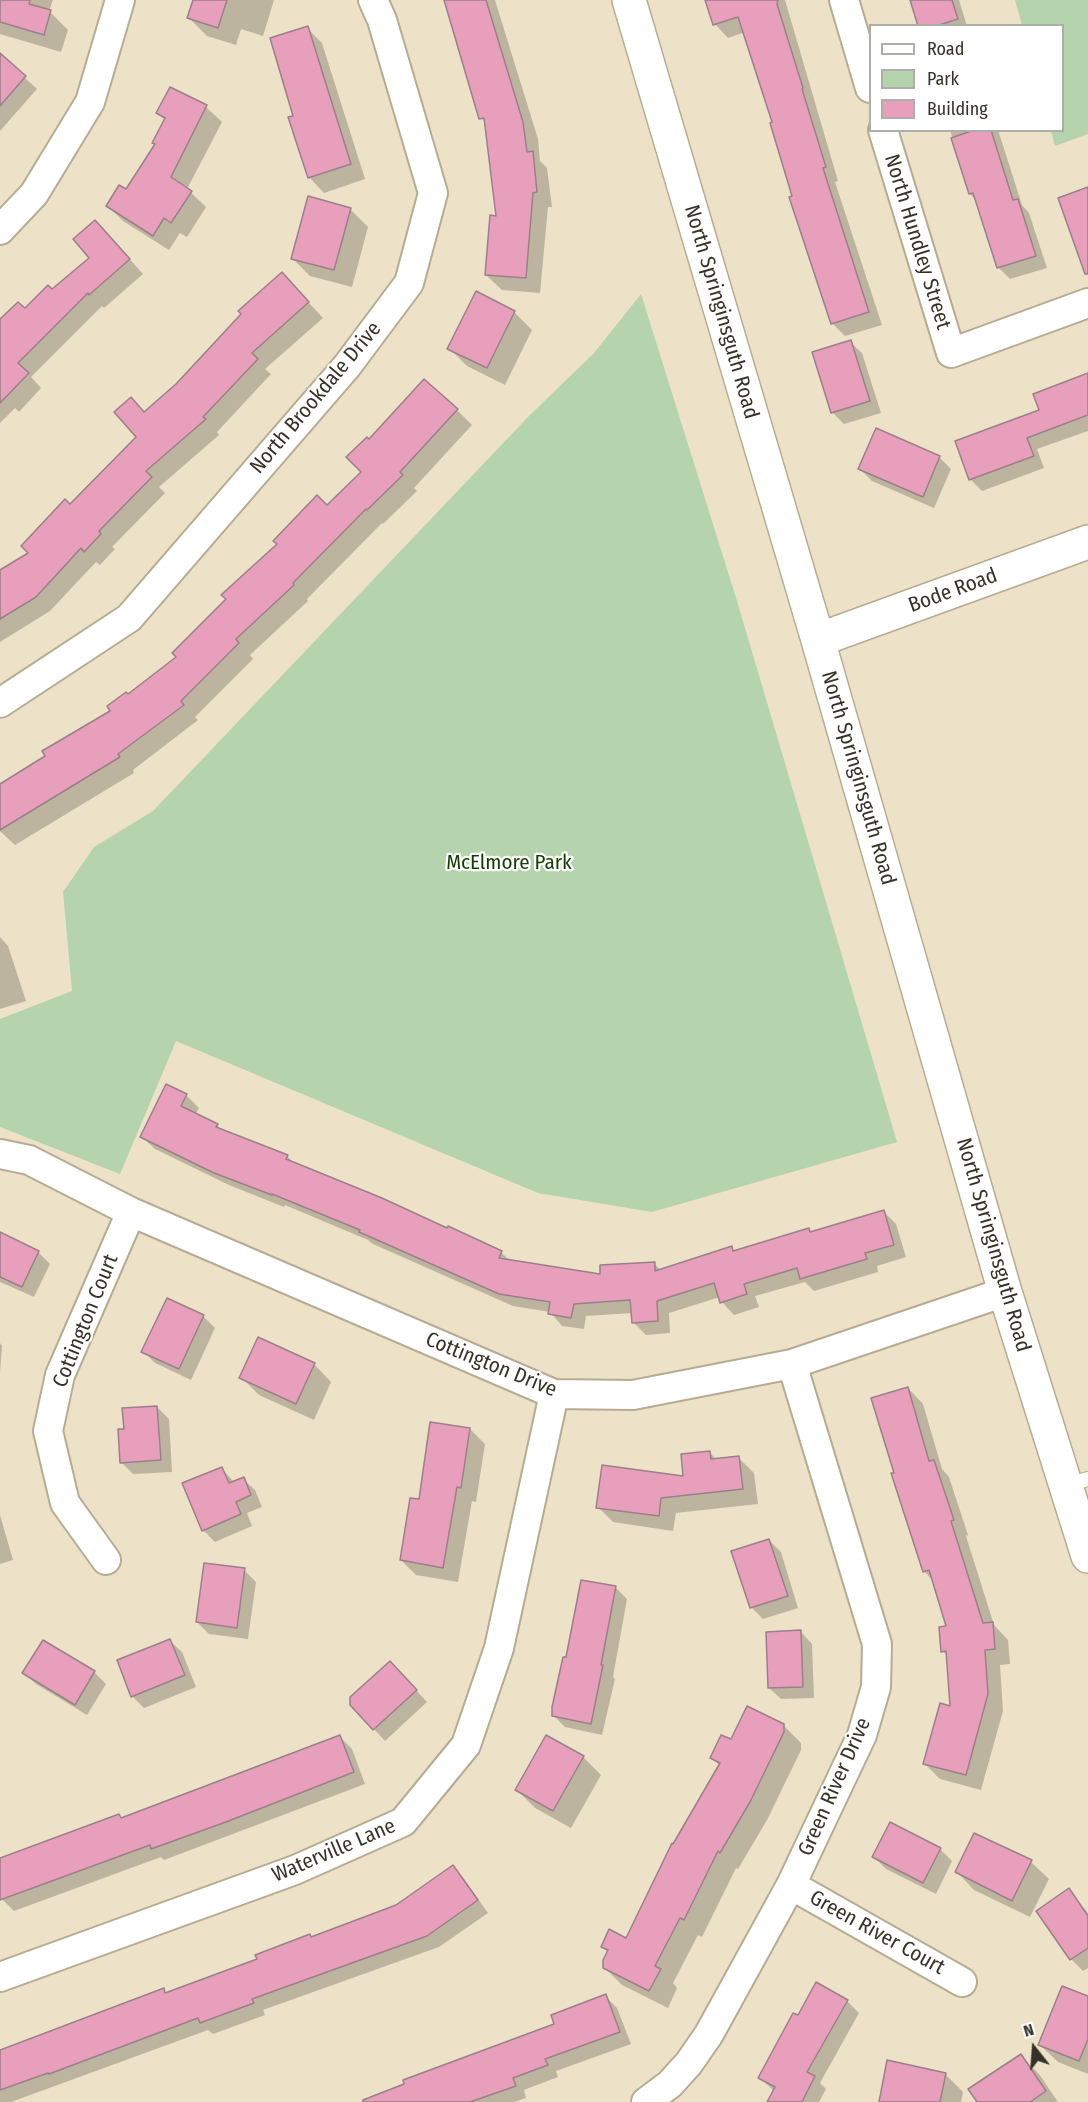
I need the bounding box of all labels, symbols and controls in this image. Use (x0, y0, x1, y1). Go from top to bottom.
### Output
legend (869, 24, 1064, 132)
text: Road (927, 38, 964, 60)
text: Park (927, 68, 959, 90)
text: Building (927, 98, 988, 120)
street label: North Hundley Street (878, 151, 956, 333)
street label: North Springinsguth Road (678, 202, 764, 422)
street label: North Brookdale Drive (245, 317, 387, 479)
street label: Bode Road (905, 563, 1001, 619)
street label: North Springinsguth Road (815, 668, 901, 888)
park label: McElmore Park (446, 850, 572, 876)
street label: North Springinsguth Road (950, 1135, 1036, 1355)
street label: Cottington Court (48, 1251, 124, 1391)
street label: Cottington Drive (422, 1327, 560, 1403)
street label: Green River Drive (793, 1714, 877, 1860)
street label: Waterville Lane (269, 1814, 399, 1888)
street label: Green River Court (805, 1885, 949, 1981)
north arrow (1004, 2018, 1064, 2078)
text: N (1021, 2020, 1036, 2041)

